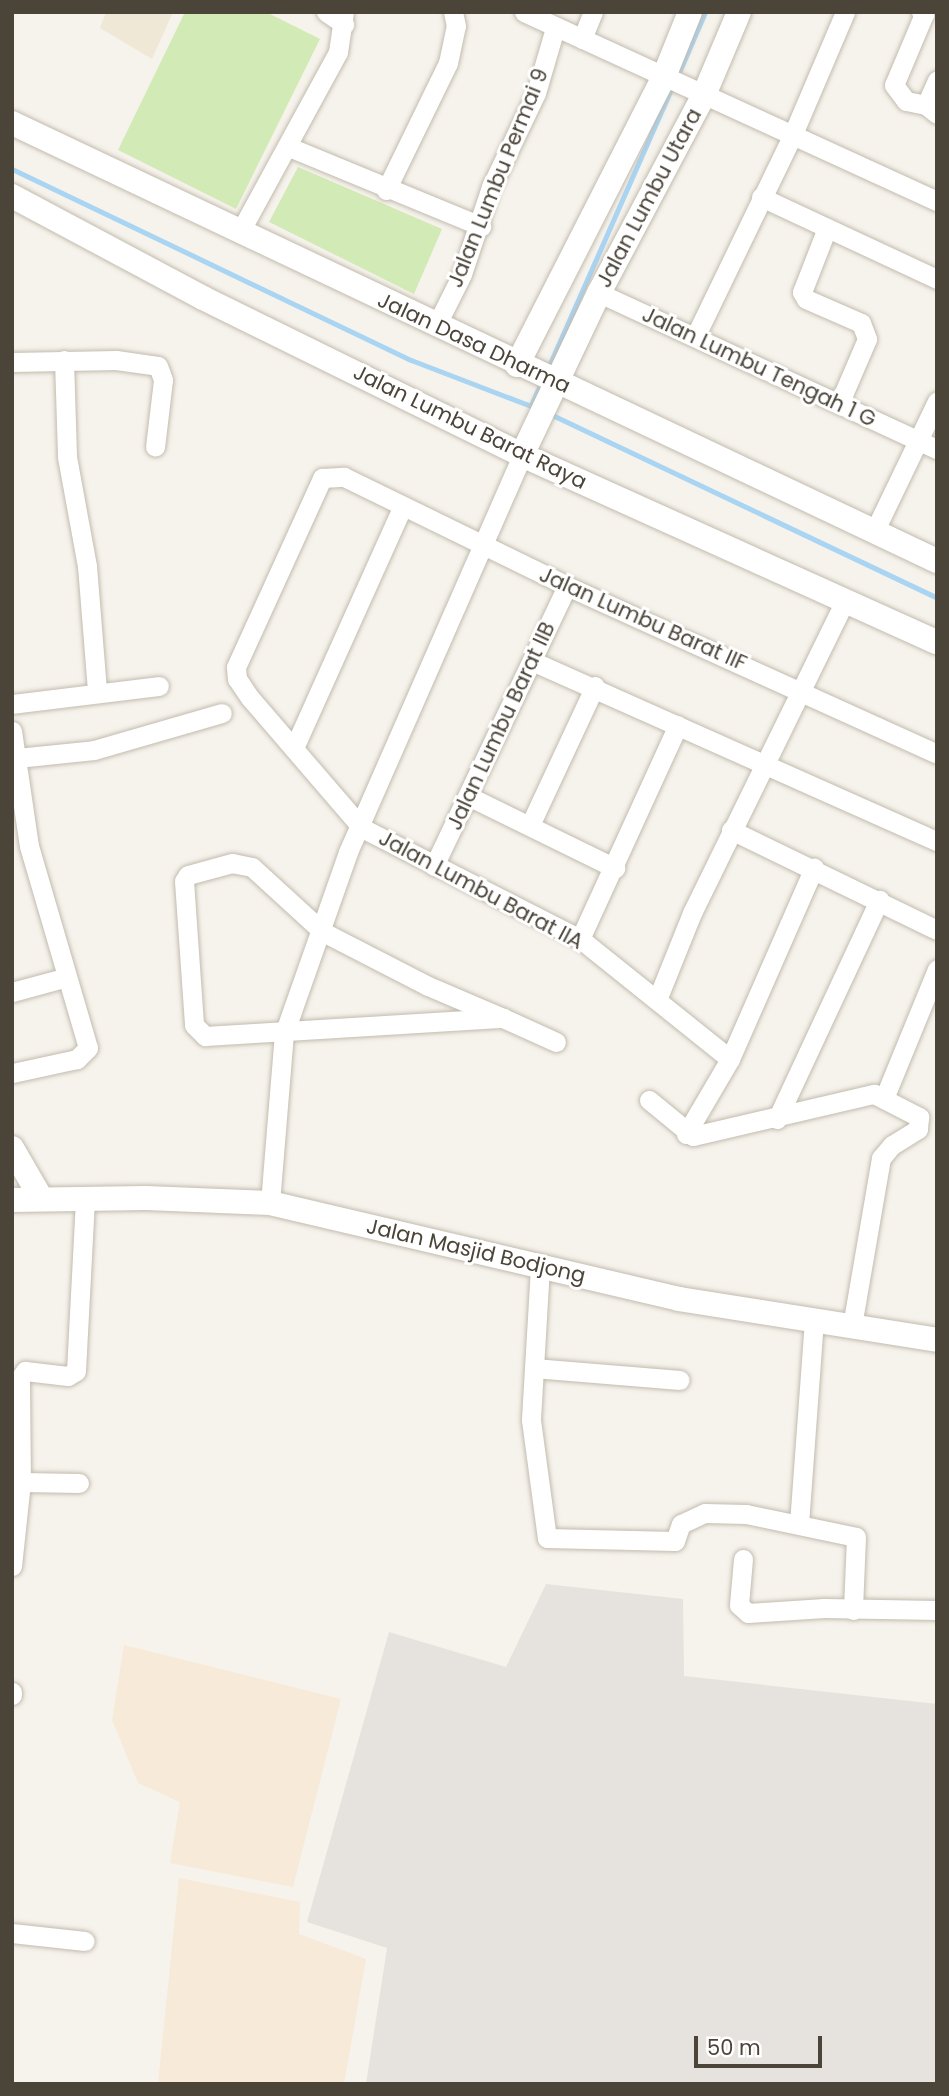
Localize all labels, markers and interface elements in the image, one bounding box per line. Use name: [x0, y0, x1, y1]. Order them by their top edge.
street label: Jalan Lumbu Permai 9: [442, 65, 554, 291]
street label: Jalan Lumbu Utara: [591, 104, 707, 292]
street label: Jalan Dasa Dharma: [374, 287, 574, 399]
street label: Jalan Lumbu Tengah 1 G: [638, 302, 880, 432]
street label: Jalan Lumbu Barat Raya: [349, 359, 591, 495]
street label: Jalan Lumbu Barat IIF: [535, 562, 751, 676]
street label: Jalan Lumbu Barat IIB: [442, 618, 560, 834]
street label: Jalan Lumbu Barat IIA: [374, 825, 588, 955]
street label: Jalan Masjid Bodjong: [364, 1214, 588, 1288]
scale bar: [697, 2022, 825, 2066]
text: 50 m: [707, 2033, 761, 2062]

